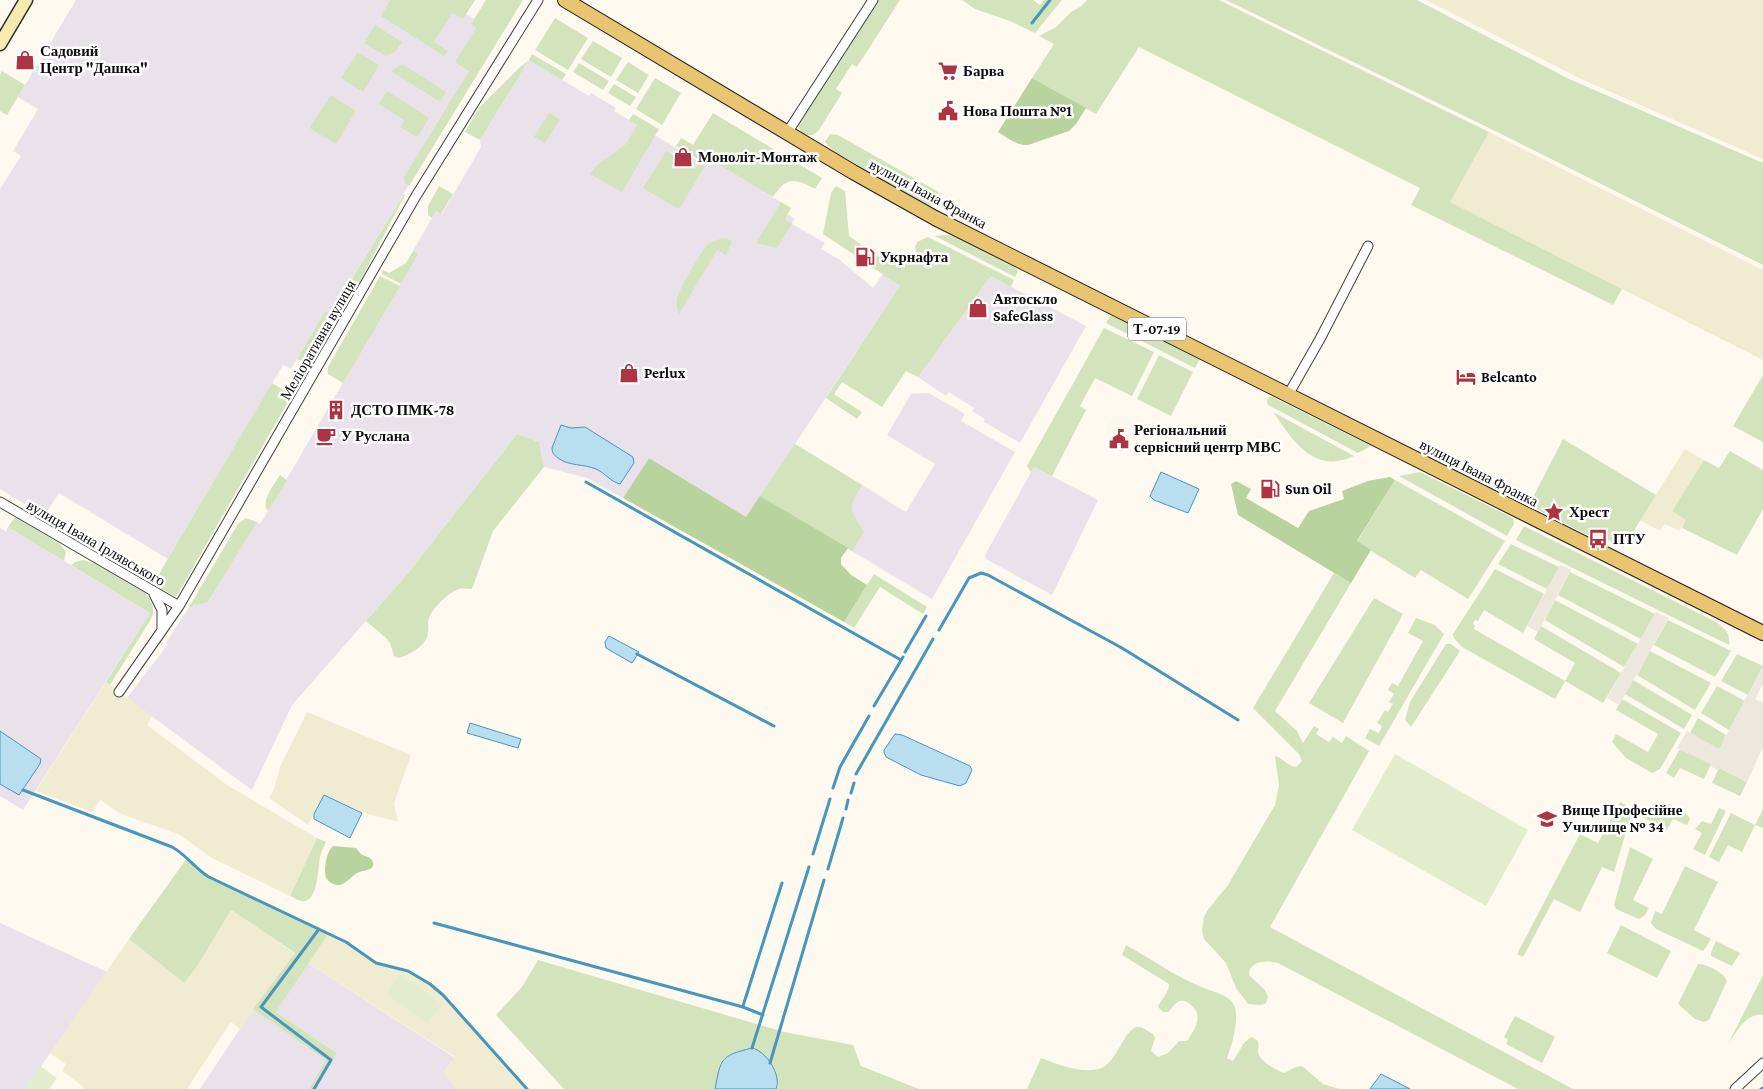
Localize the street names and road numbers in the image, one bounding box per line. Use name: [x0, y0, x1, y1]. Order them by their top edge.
street label: вулиця Івана Франка: [867, 156, 990, 232]
street label: Меліоративна вулиця: [277, 277, 359, 403]
road number: Т-07-19: [1128, 318, 1186, 340]
street label: вулиця Івана Франка: [1417, 436, 1541, 510]
street label: вулиця Івана Ірлявського: [24, 497, 168, 589]

